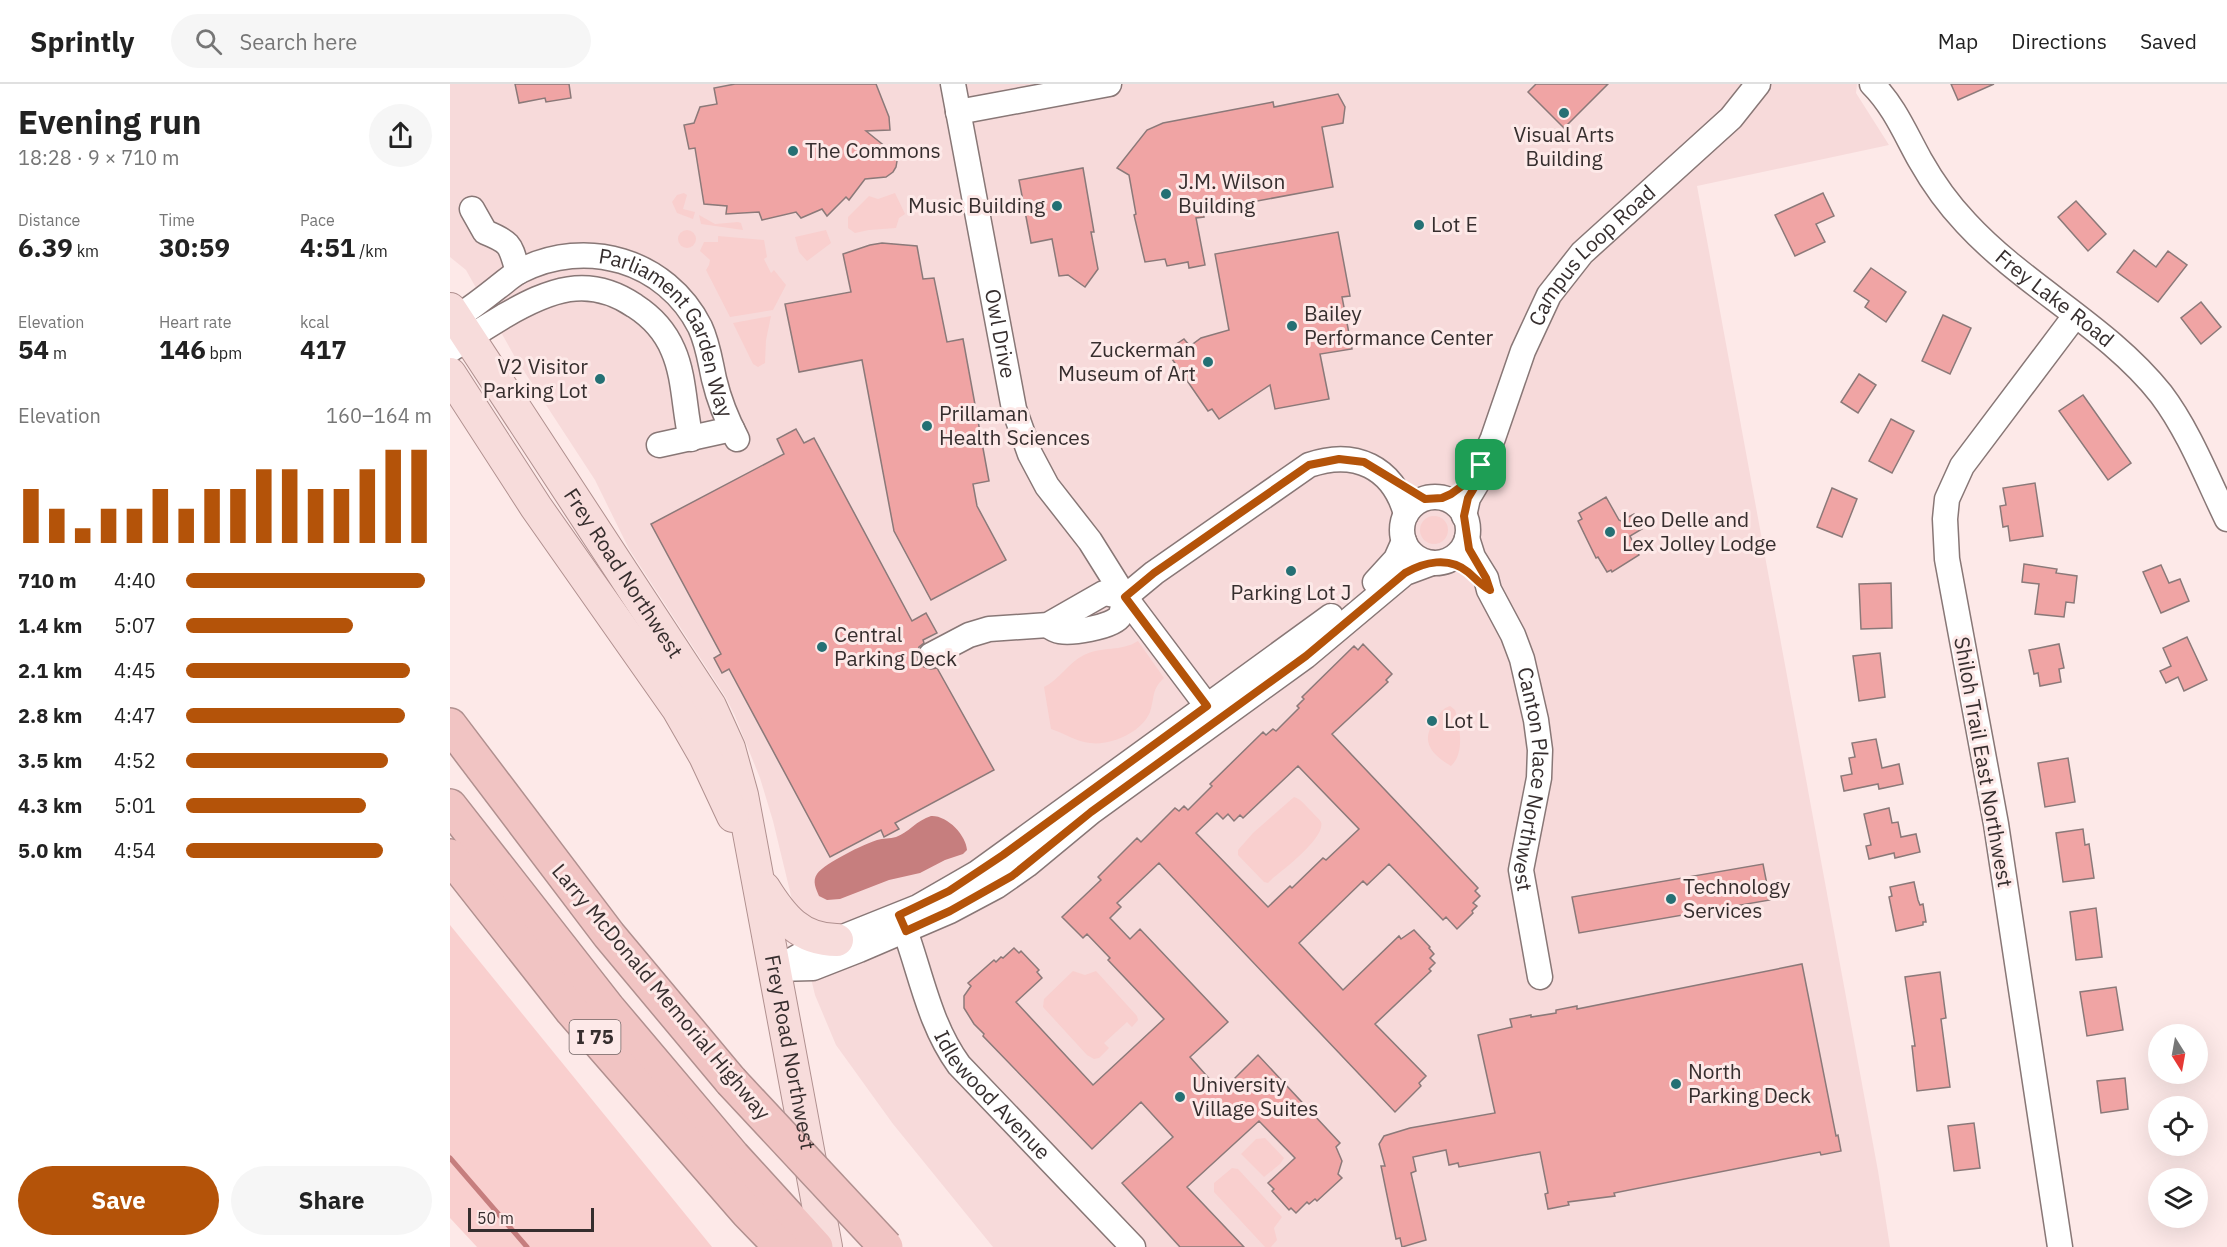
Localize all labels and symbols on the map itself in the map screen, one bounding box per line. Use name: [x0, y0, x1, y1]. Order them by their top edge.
marker: Visual Arts Building: [1557, 106, 1571, 120]
place label: Visual Arts Building: [1514, 120, 1614, 172]
place label: The Commons: [805, 136, 941, 164]
marker: The Commons: [786, 144, 800, 158]
place label: J.M. Wilson Building: [1178, 167, 1285, 219]
street label: Campus Loop Road: [1522, 178, 1661, 330]
marker: J.M. Wilson Building: [1159, 187, 1173, 201]
place label: Music Building: [908, 191, 1045, 219]
marker: Music Building: [1050, 199, 1064, 213]
place label: Lot E: [1431, 210, 1478, 238]
marker: Lot E: [1412, 218, 1426, 232]
street label: Parliament Garden Way: [597, 241, 740, 422]
street label: Frey Lake Road: [1990, 243, 2120, 353]
street label: Owl Drive: [979, 286, 1023, 380]
place label: Bailey Performance Center: [1304, 299, 1494, 351]
marker: Bailey Performance Center: [1285, 319, 1299, 333]
place label: Zuckerman Museum of Art: [1058, 335, 1196, 387]
place label: V2 Visitor Parking Lot: [483, 352, 588, 404]
marker: Zuckerman Museum of Art: [1201, 355, 1215, 369]
marker: V2 Visitor Parking Lot: [593, 372, 607, 386]
place label: Prillaman Health Sciences: [939, 399, 1090, 451]
marker: Prillaman Health Sciences: [920, 419, 934, 433]
pin: [1455, 439, 1506, 490]
street label: Frey Road Northwest: [558, 482, 690, 663]
place label: Leo Delle and Lex Jolley Lodge: [1622, 505, 1777, 557]
marker: Leo Delle and Lex Jolley Lodge: [1603, 525, 1617, 539]
marker: Parking Lot J: [1284, 564, 1298, 578]
place label: Parking Lot J: [1231, 578, 1351, 606]
place label: Central Parking Deck: [834, 620, 957, 672]
street label: Shiloh Trail East Northwest: [1948, 634, 2020, 889]
marker: Central Parking Deck: [815, 640, 829, 654]
street label: Canton Place Northwest: [1507, 664, 1555, 893]
place label: Lot L: [1444, 706, 1489, 734]
marker: Lot L: [1425, 714, 1439, 728]
street label: Larry McDonald Memorial Highway: [546, 857, 778, 1126]
place label: Technology Services: [1683, 872, 1791, 924]
marker: Technology Services: [1664, 892, 1678, 906]
street label: Frey Road Northwest: [759, 952, 823, 1152]
road number: I 75: [570, 1020, 620, 1054]
north arrow: [2148, 1024, 2208, 1084]
street label: Idlewood Avenue: [928, 1025, 1057, 1165]
place label: North Parking Deck: [1688, 1057, 1811, 1109]
place label: University Village Suites: [1192, 1070, 1318, 1122]
marker: North Parking Deck: [1669, 1077, 1683, 1091]
marker: University Village Suites: [1173, 1090, 1187, 1104]
scale bar: [468, 1205, 594, 1232]

